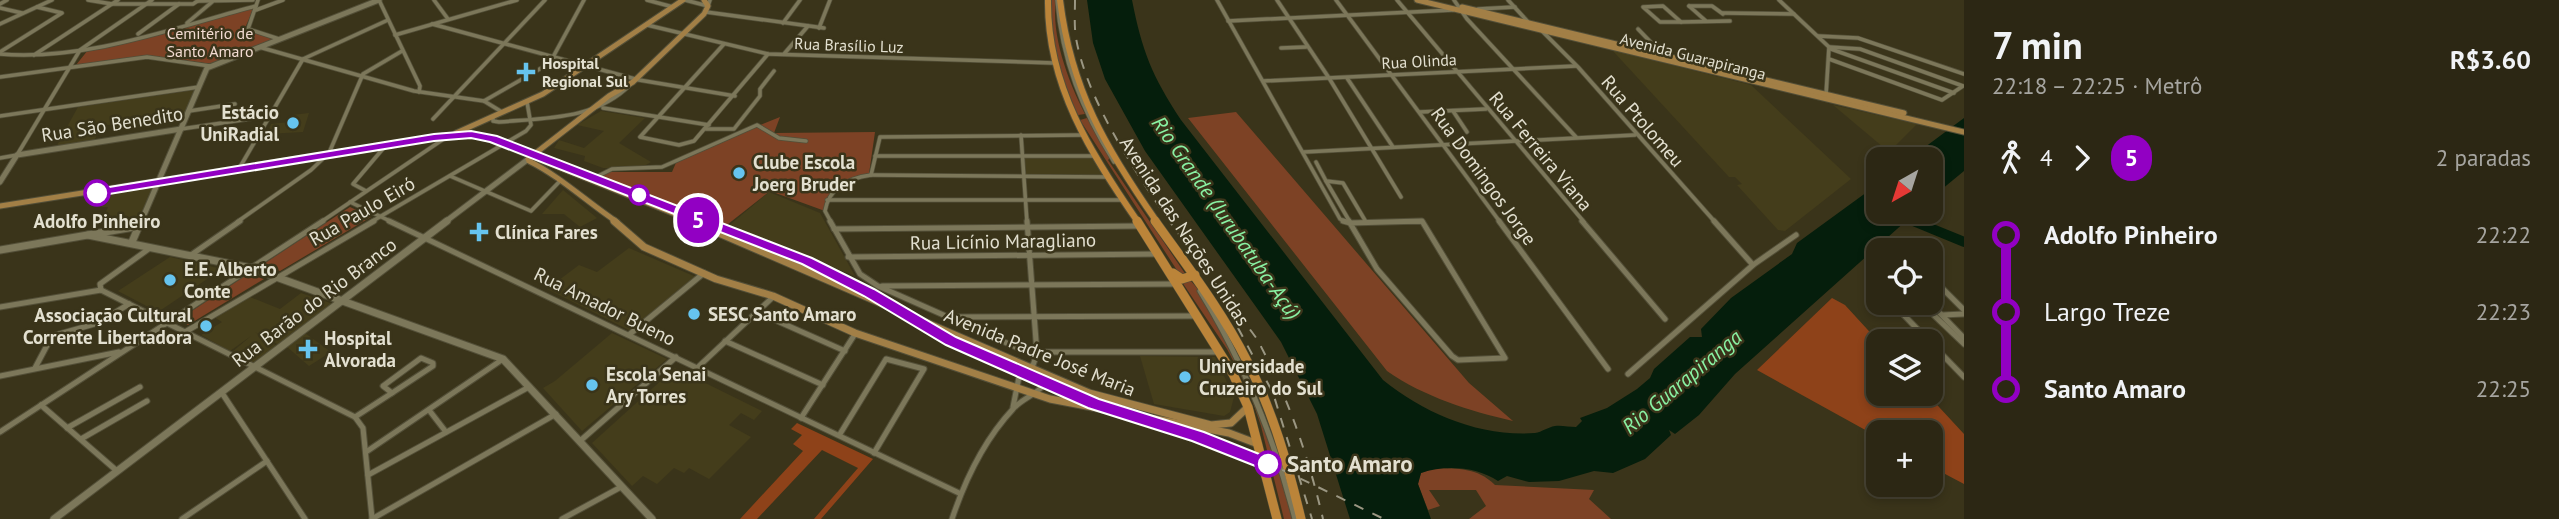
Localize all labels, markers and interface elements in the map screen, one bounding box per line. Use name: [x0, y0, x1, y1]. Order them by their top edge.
text: 7 min: [1992, 20, 2083, 69]
park label: Cemitério de Santo Amaro: [166, 23, 254, 61]
street label: Avenida Guarapiranga: [1618, 28, 1768, 84]
street label: Rua Brasílio Luz: [794, 33, 904, 57]
text: R$3.60: [2450, 43, 2531, 76]
street label: Rua Olinda: [1381, 49, 1457, 73]
place label: Hospital Regional Sul: [542, 53, 628, 91]
marker: Hospital Regional Sul: [516, 62, 536, 82]
street label: Rua Ptolomeu: [1597, 70, 1689, 172]
text: 22:18 – 22:25 · Metrô: [1992, 71, 2202, 100]
street label: Rua Ferreira Viana: [1484, 86, 1598, 216]
place label: Estácio UniRadial: [200, 100, 279, 146]
street label: Rua São Benedito: [39, 101, 185, 147]
street label: Rua Domingos Jorge: [1426, 102, 1542, 250]
water label: Rio Grande (Jurubatuba-Açú): [1146, 111, 1307, 325]
marker: Estácio UniRadial: [285, 115, 301, 131]
street label: Avenida das Nações Unidas: [1115, 132, 1255, 330]
icon: walk: [1992, 139, 2030, 177]
icon: forward: [2063, 139, 2101, 177]
text: 5: [2125, 142, 2138, 173]
text: 4: [2040, 143, 2053, 172]
text: 2 paradas: [2436, 143, 2531, 172]
north arrow: [1866, 147, 1942, 224]
map controls: [1866, 147, 1943, 497]
place label: Clube Escola Joerg Bruder: [752, 150, 856, 196]
marker: Clube Escola Joerg Bruder: [731, 165, 747, 181]
street label: Rua Paulo Eiró: [305, 171, 419, 251]
marker: Adolfo Pinheiro: [84, 180, 110, 206]
unlabelled marker: [629, 185, 649, 205]
line badge: 5: [675, 197, 721, 243]
text: 5: [691, 204, 705, 235]
place label: Adolfo Pinheiro: [34, 209, 160, 233]
text: Adolfo Pinheiro: [2044, 218, 2218, 251]
place label: Clínica Fares: [495, 220, 598, 244]
text: 22:22: [2476, 220, 2531, 249]
marker: Clínica Fares: [469, 222, 489, 242]
street label: Rua Licínio Maragliano: [910, 227, 1096, 255]
street label: Rua Barão do Rio Branco: [227, 232, 401, 372]
button: locate: [1866, 238, 1943, 315]
place label: E.E. Alberto Conte: [184, 257, 277, 303]
street label: Rua Amador Bueno: [530, 261, 680, 351]
marker: E.E. Alberto Conte: [162, 272, 178, 288]
text: Largo Treze: [2044, 295, 2171, 328]
text: 22:23: [2476, 297, 2531, 326]
place label: SESC Santo Amaro: [708, 302, 856, 326]
place label: Associação Cultural Corrente Libertadora: [23, 303, 192, 349]
street label: Avenida Padre José Maria: [941, 303, 1139, 401]
marker: SESC Santo Amaro: [686, 306, 702, 322]
marker: Associação Cultural Corrente Libertadora: [198, 318, 214, 334]
water label: Rio Guarapiranga: [1616, 323, 1748, 440]
place label: Hospital Alvorada: [324, 326, 396, 372]
button: layers: [1866, 329, 1943, 406]
marker: Hospital Alvorada: [298, 339, 318, 359]
place label: Universidade Cruzeiro do Sul: [1199, 354, 1323, 400]
place label: Escola Senai Ary Torres: [606, 362, 706, 408]
marker: Universidade Cruzeiro do Sul: [1177, 369, 1193, 385]
text: Santo Amaro: [2044, 372, 2186, 405]
text: 22:25: [2476, 374, 2531, 403]
marker: Escola Senai Ary Torres: [584, 377, 600, 393]
button: +: [1866, 420, 1943, 497]
place label: Santo Amaro: [1287, 449, 1413, 478]
marker: Santo Amaro: [1255, 451, 1281, 477]

